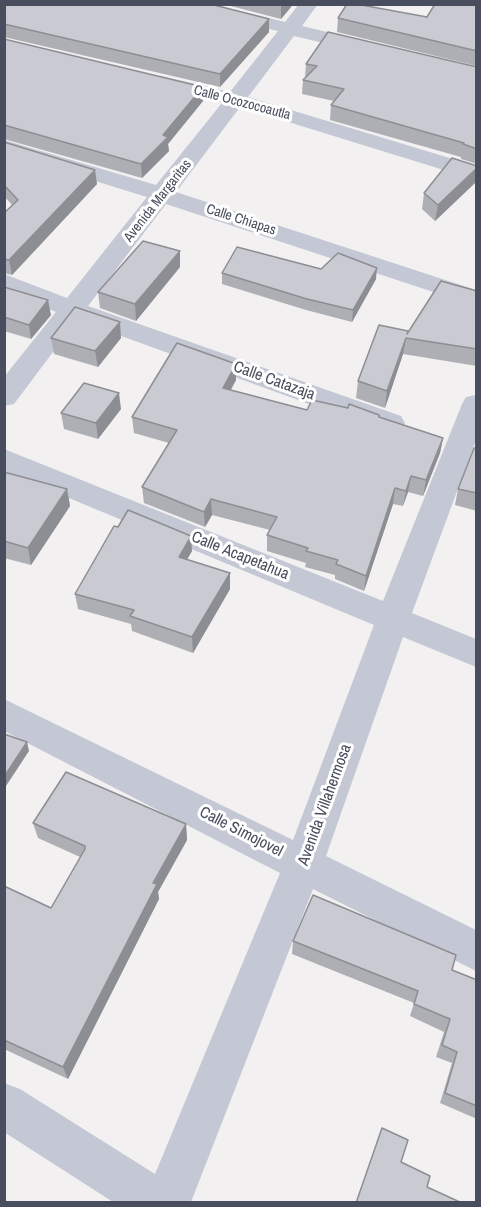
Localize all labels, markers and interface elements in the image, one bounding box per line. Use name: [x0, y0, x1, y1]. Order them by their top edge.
street label: Calle Ocozocoautla: [192, 82, 292, 124]
street label: Avenida Margaritas: [121, 156, 195, 246]
street label: Calle Chiapas: [204, 201, 278, 239]
street label: Calle Catazaja: [231, 357, 317, 405]
street label: Calle Acapetahua: [188, 528, 292, 584]
street label: Avenida Villahermosa: [294, 742, 356, 868]
street label: Calle Simojovel: [196, 803, 286, 861]

